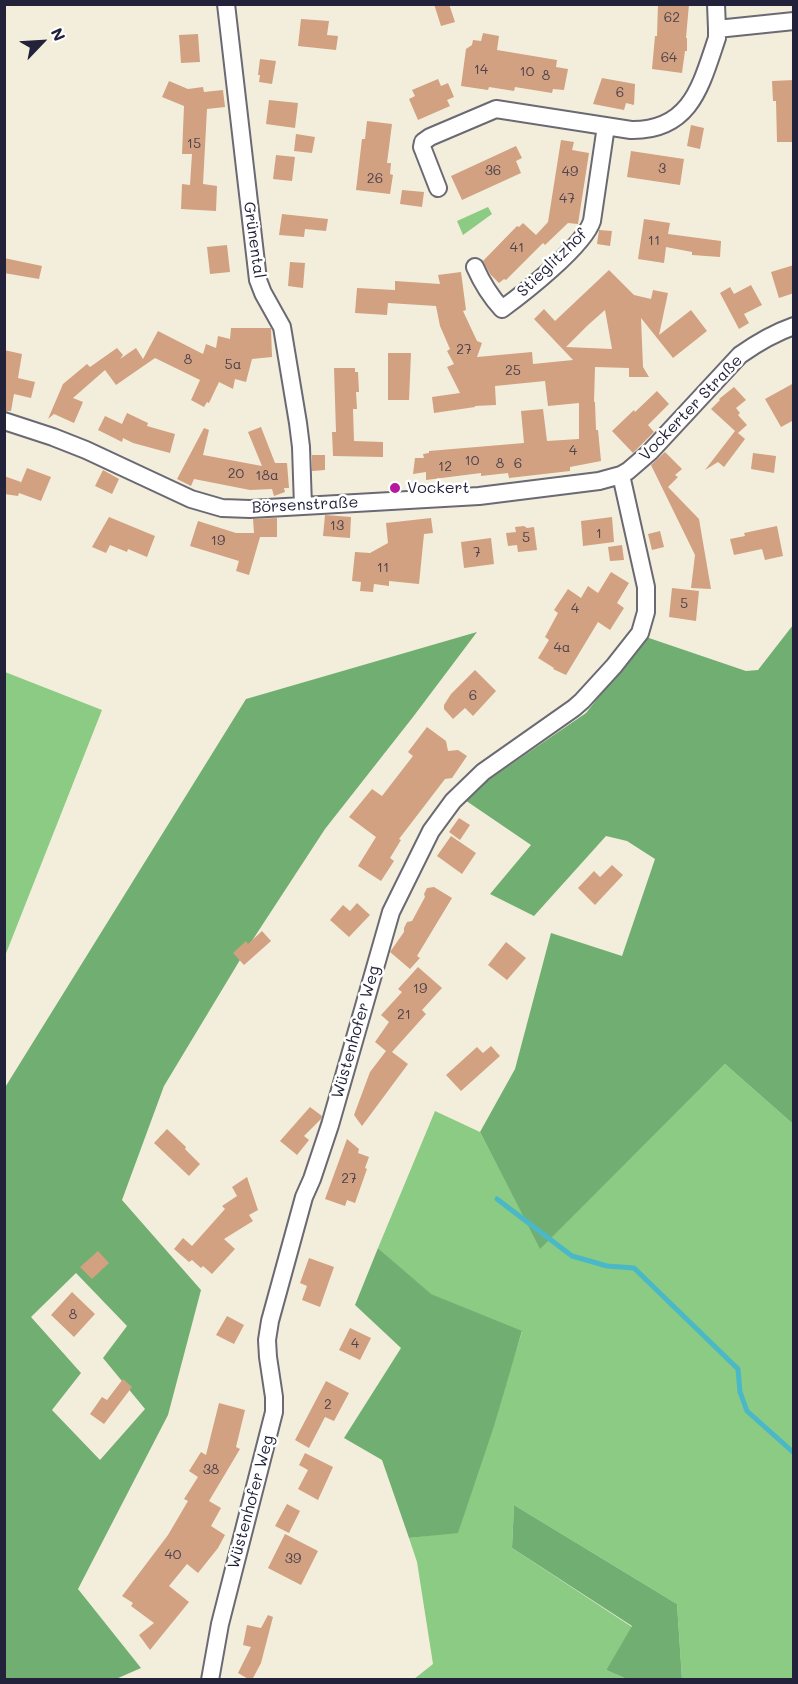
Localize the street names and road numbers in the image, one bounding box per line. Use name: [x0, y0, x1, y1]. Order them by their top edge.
street label: Grünental: [239, 200, 269, 280]
street label: Stieglitzhof: [513, 225, 591, 301]
street label: Vockerter Straße: [636, 351, 746, 465]
street label: Börsenstraße: [251, 493, 359, 517]
street label: Wüstenhofer Weg: [328, 963, 384, 1101]
street label: Wüstenhofer Weg: [224, 1433, 278, 1571]

